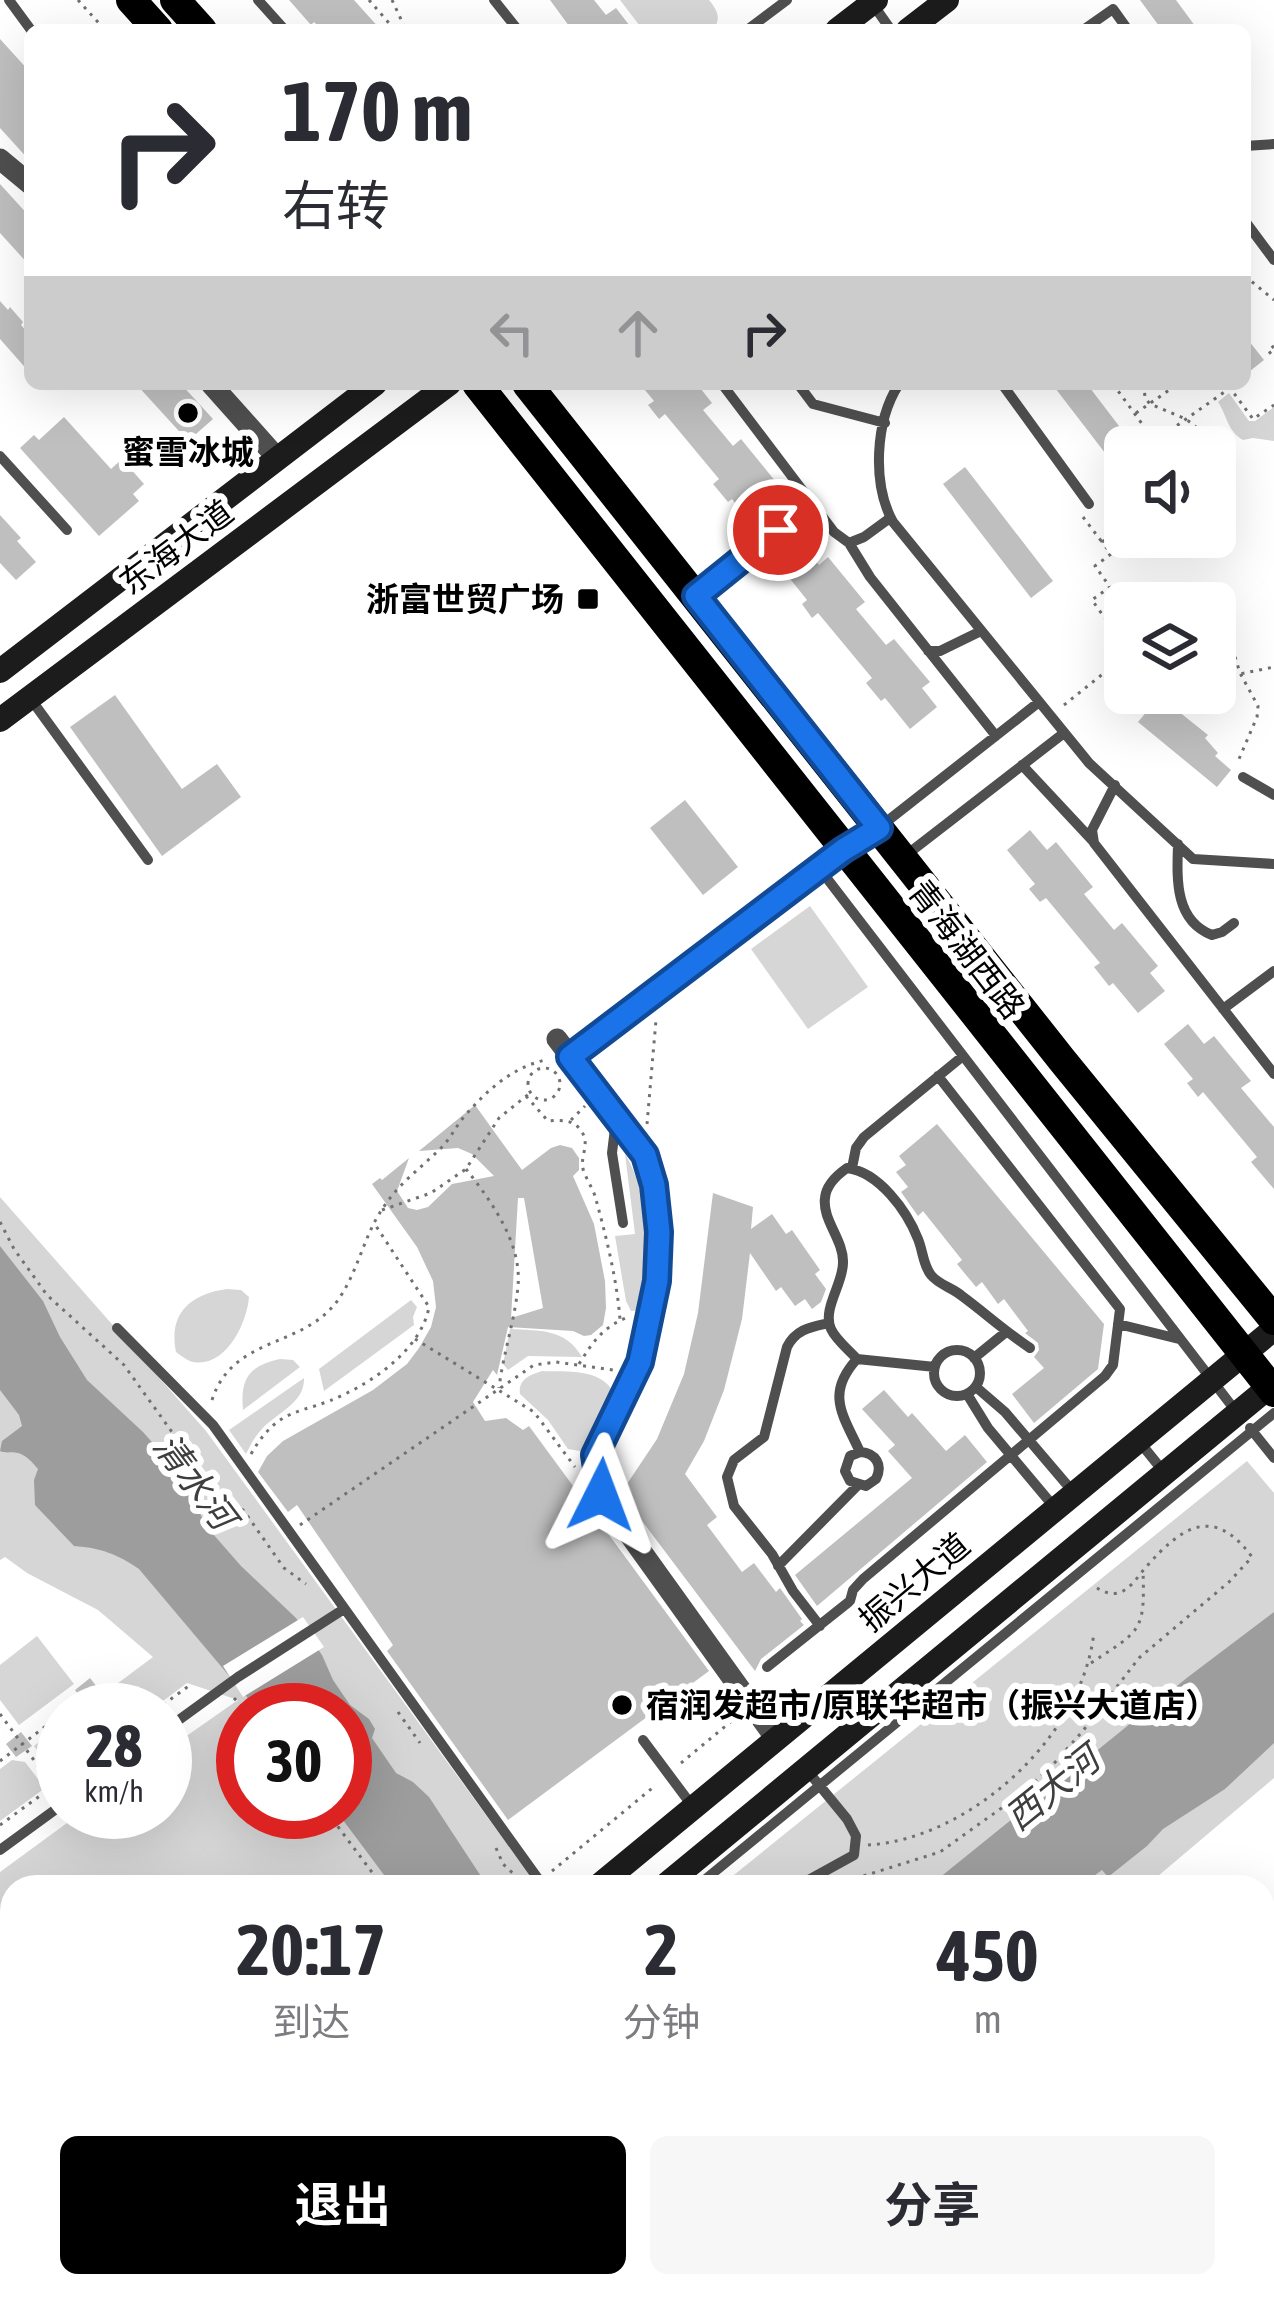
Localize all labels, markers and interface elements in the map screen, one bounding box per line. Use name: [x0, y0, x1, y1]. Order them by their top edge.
text: 170 m: [282, 63, 472, 159]
icon: right: [84, 72, 240, 228]
text: 右转: [282, 175, 390, 236]
icon: left: [479, 300, 545, 366]
icon: ahead: [605, 300, 671, 366]
icon: right: [731, 300, 797, 366]
marker: 蜜雪冰城: [175, 400, 201, 426]
map controls: [1104, 426, 1236, 714]
button: sound: [1104, 426, 1236, 558]
place label: 蜜雪冰城: [122, 433, 254, 471]
pin: [727, 479, 829, 581]
street label: 东海大道: [112, 492, 240, 602]
icon: arrive: [745, 497, 811, 563]
place label: 浙富世贸广场: [366, 580, 564, 618]
button: layers: [1104, 582, 1236, 714]
marker: 浙富世贸广场: [575, 586, 601, 612]
street label: 青海湖西路: [901, 872, 1033, 1026]
water label: 清水河: [146, 1425, 248, 1542]
position arrow: [538, 1432, 664, 1558]
street label: 振兴大道: [851, 1525, 977, 1639]
speed limit sign: 30: [216, 1683, 372, 1839]
place label: 宿润发超市/原联华超市（振兴大道店）: [646, 1686, 1218, 1724]
marker: 宿润发超市/原联华超市（振兴大道店）: [609, 1692, 635, 1718]
text: 28: [86, 1711, 142, 1780]
water label: 西大河: [997, 1734, 1112, 1838]
text: km/h: [84, 1774, 144, 1808]
text: 20:17: [236, 1908, 386, 1990]
text: 2: [645, 1908, 678, 1990]
text: 450: [937, 1914, 1039, 1996]
text: m: [974, 1997, 1002, 2041]
text: 到达: [272, 2000, 350, 2044]
text: 分钟: [623, 2000, 701, 2044]
button: 退出: [60, 2136, 626, 2274]
button: 分享: [650, 2136, 1215, 2274]

